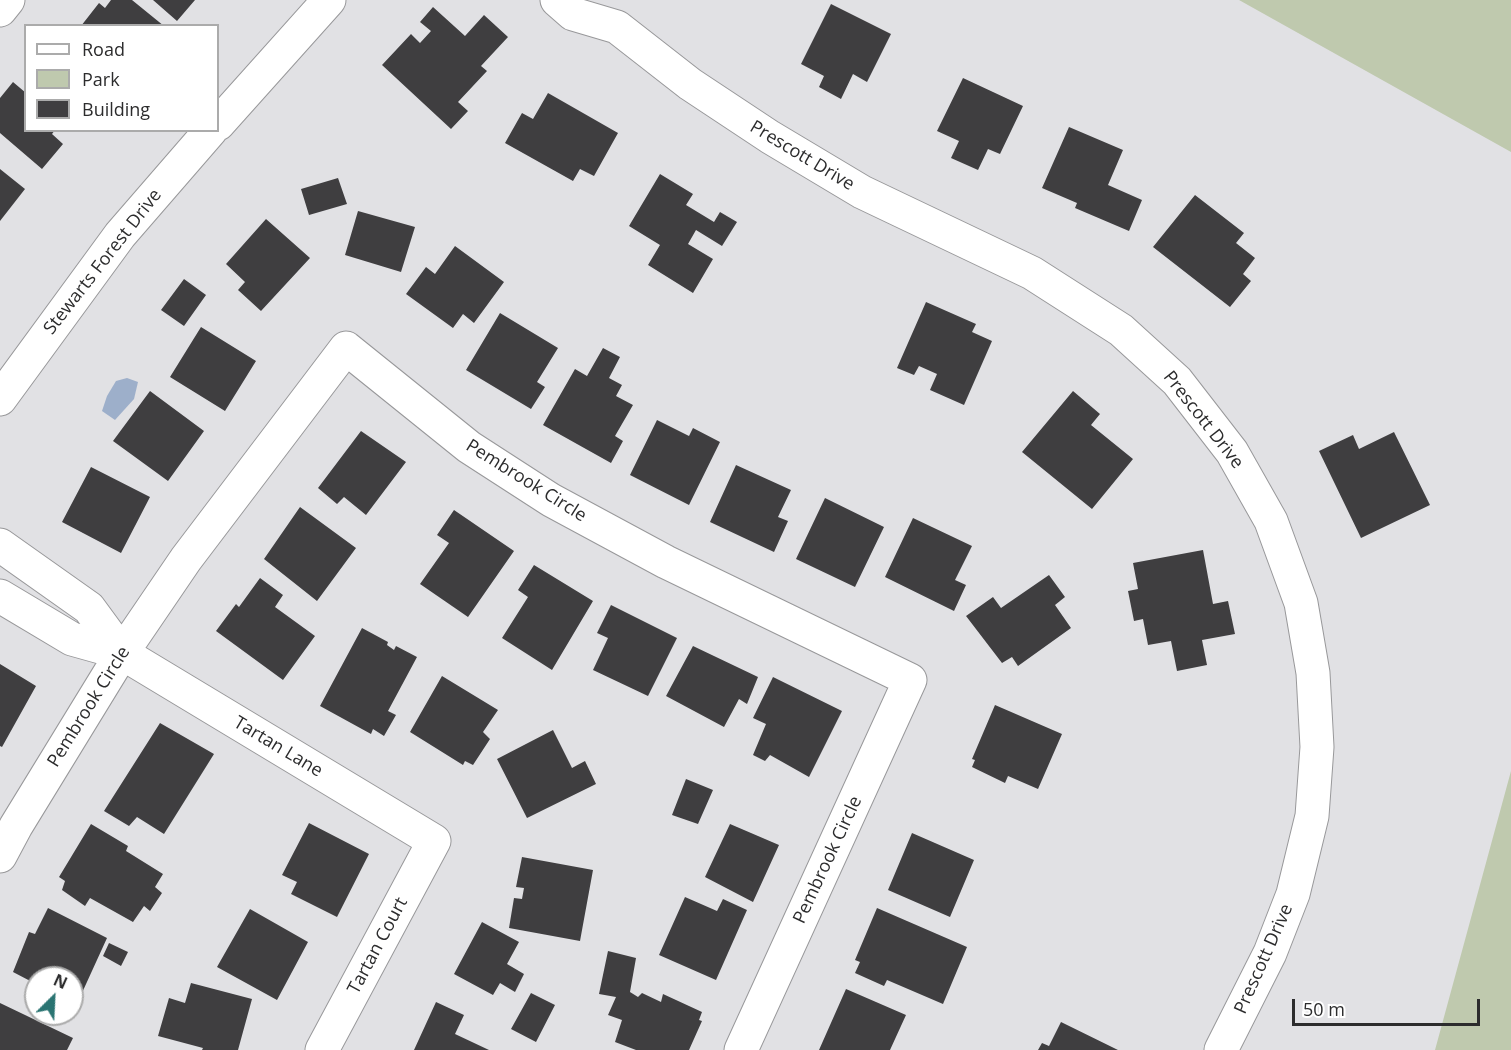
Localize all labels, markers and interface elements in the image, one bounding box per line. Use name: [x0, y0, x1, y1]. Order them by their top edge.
legend: [24, 24, 219, 132]
text: Road: [82, 37, 125, 61]
text: Park: [82, 67, 120, 91]
text: Building: [82, 97, 150, 121]
street label: Prescott Drive: [746, 116, 858, 196]
street label: Stewarts Forest Drive: [39, 185, 167, 339]
street label: Prescott Drive: [1158, 367, 1248, 473]
street label: Pembrook Circle: [462, 435, 590, 527]
street label: Pembrook Circle: [43, 643, 135, 771]
street label: Tartan Lane: [230, 712, 326, 782]
street label: Pembrook Circle: [789, 793, 867, 927]
street label: Tartan Court: [343, 894, 413, 998]
street label: Prescott Drive: [1230, 901, 1298, 1017]
north arrow: [24, 966, 84, 1026]
text: N: [50, 969, 71, 994]
scale bar: [1295, 987, 1482, 1025]
text: 50 m: [1303, 997, 1345, 1021]

